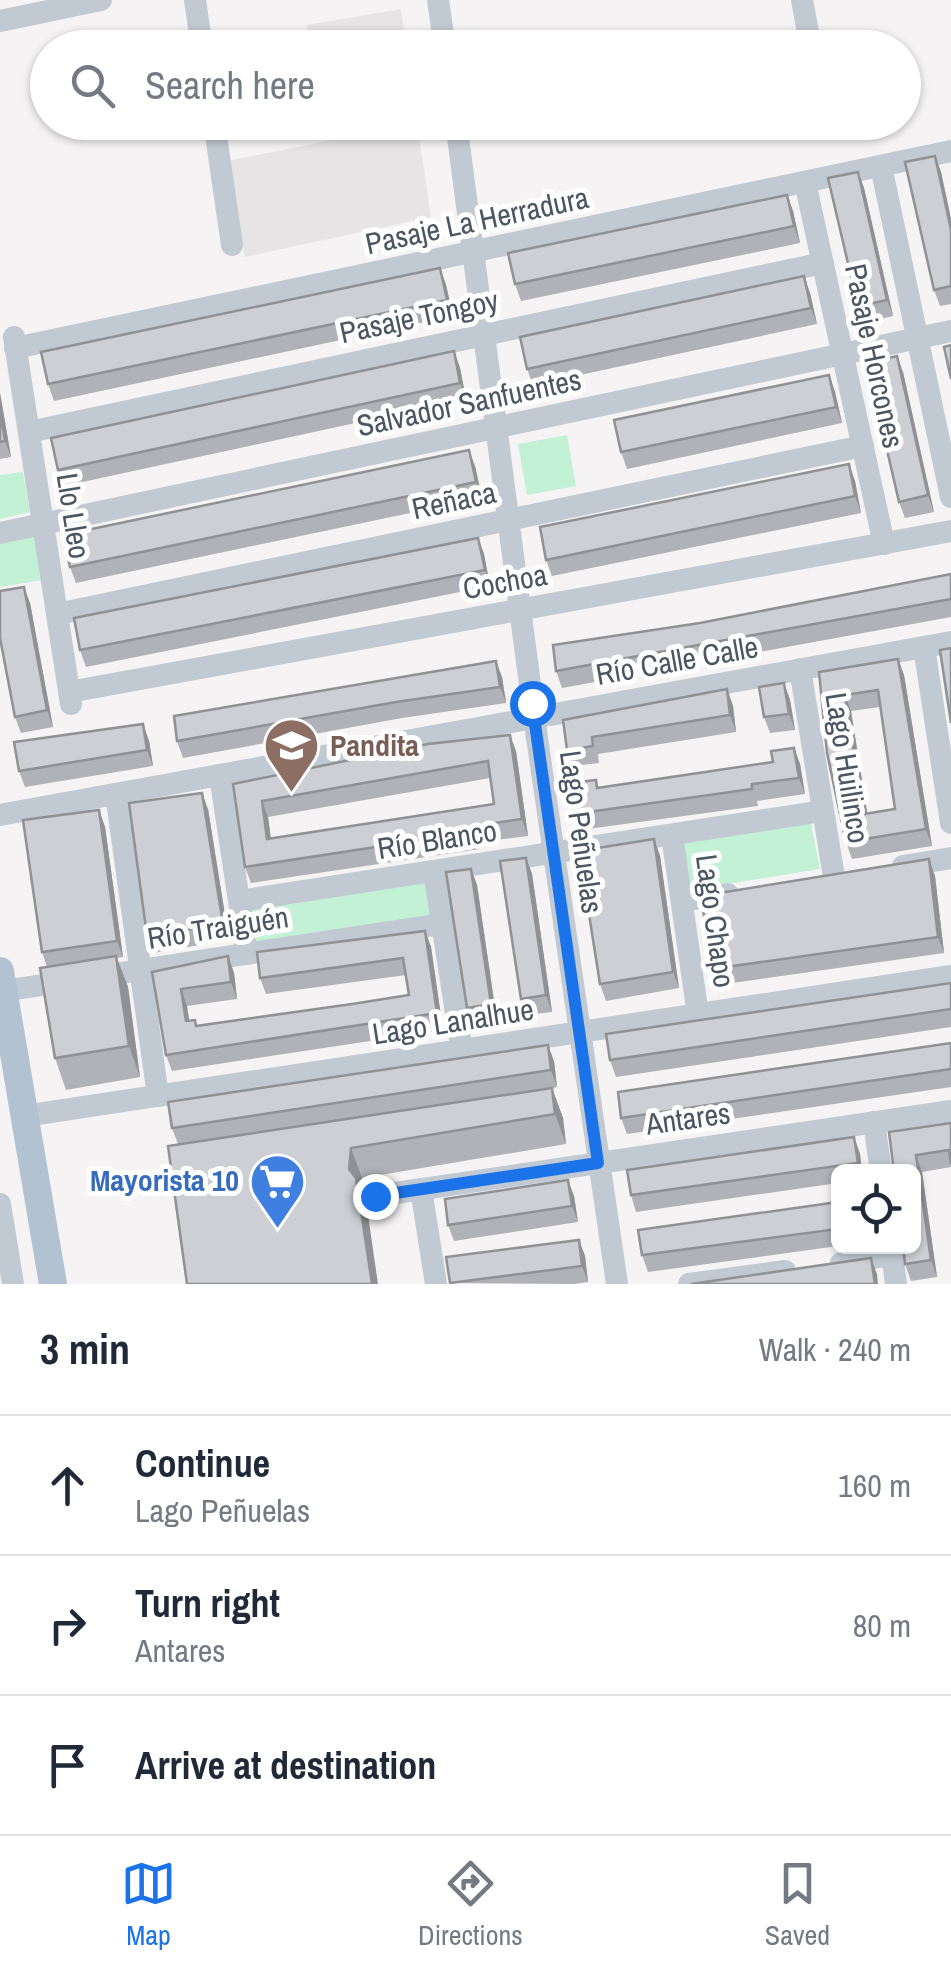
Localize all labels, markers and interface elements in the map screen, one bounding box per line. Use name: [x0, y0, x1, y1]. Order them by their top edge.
search box: [30, 30, 921, 140]
icon: search: [65, 58, 120, 113]
text: Search here: [145, 60, 315, 111]
street label: Pasaje La Herradura: [362, 177, 592, 263]
street label: Pasaje Horcones: [836, 260, 914, 452]
street label: Pasaje Tongoy: [336, 280, 502, 352]
street label: Salvador Sanfuentes: [353, 359, 585, 445]
street label: Llo Lleo: [47, 470, 100, 562]
street label: Reñaca: [408, 472, 500, 528]
street label: Cochoa: [460, 554, 550, 608]
street label: Río Calle Calle: [593, 626, 761, 694]
route start: [510, 681, 556, 727]
street label: Lago Huilinco: [816, 690, 880, 846]
school or university icon: Pandita: [261, 716, 321, 795]
place label: Pandita: [330, 725, 419, 765]
street label: Lago Peñuelas: [551, 748, 613, 916]
street label: Río Blanco: [374, 810, 499, 868]
street label: Lago Chapo: [687, 852, 745, 990]
street label: Río Traiguén: [144, 896, 291, 958]
street label: Lago Lanalhue: [369, 989, 536, 1053]
street label: Antares: [642, 1092, 733, 1144]
supermarket icon: Mayorista 10: [248, 1151, 308, 1230]
place label: Mayorista 10: [90, 1160, 239, 1200]
map controls: [831, 1164, 921, 1254]
button: locate: [831, 1164, 921, 1254]
route end: [353, 1174, 399, 1220]
text: 3 min: [40, 1321, 130, 1377]
text: Walk · 240 m: [759, 1328, 911, 1371]
text: Continue: [135, 1438, 270, 1489]
icon: ahead: [40, 1458, 95, 1513]
text: 160 m: [838, 1464, 911, 1507]
text: Lago Peñuelas: [135, 1489, 310, 1532]
text: Turn right: [135, 1578, 280, 1629]
icon: right: [40, 1598, 95, 1653]
text: 80 m: [853, 1604, 911, 1647]
text: Antares: [135, 1629, 225, 1672]
icon: arrive: [40, 1738, 95, 1793]
text: Arrive at destination: [135, 1740, 436, 1791]
tab: Map: [121, 1856, 176, 1954]
tab: Directions: [418, 1856, 523, 1954]
tab: Saved: [765, 1856, 830, 1954]

